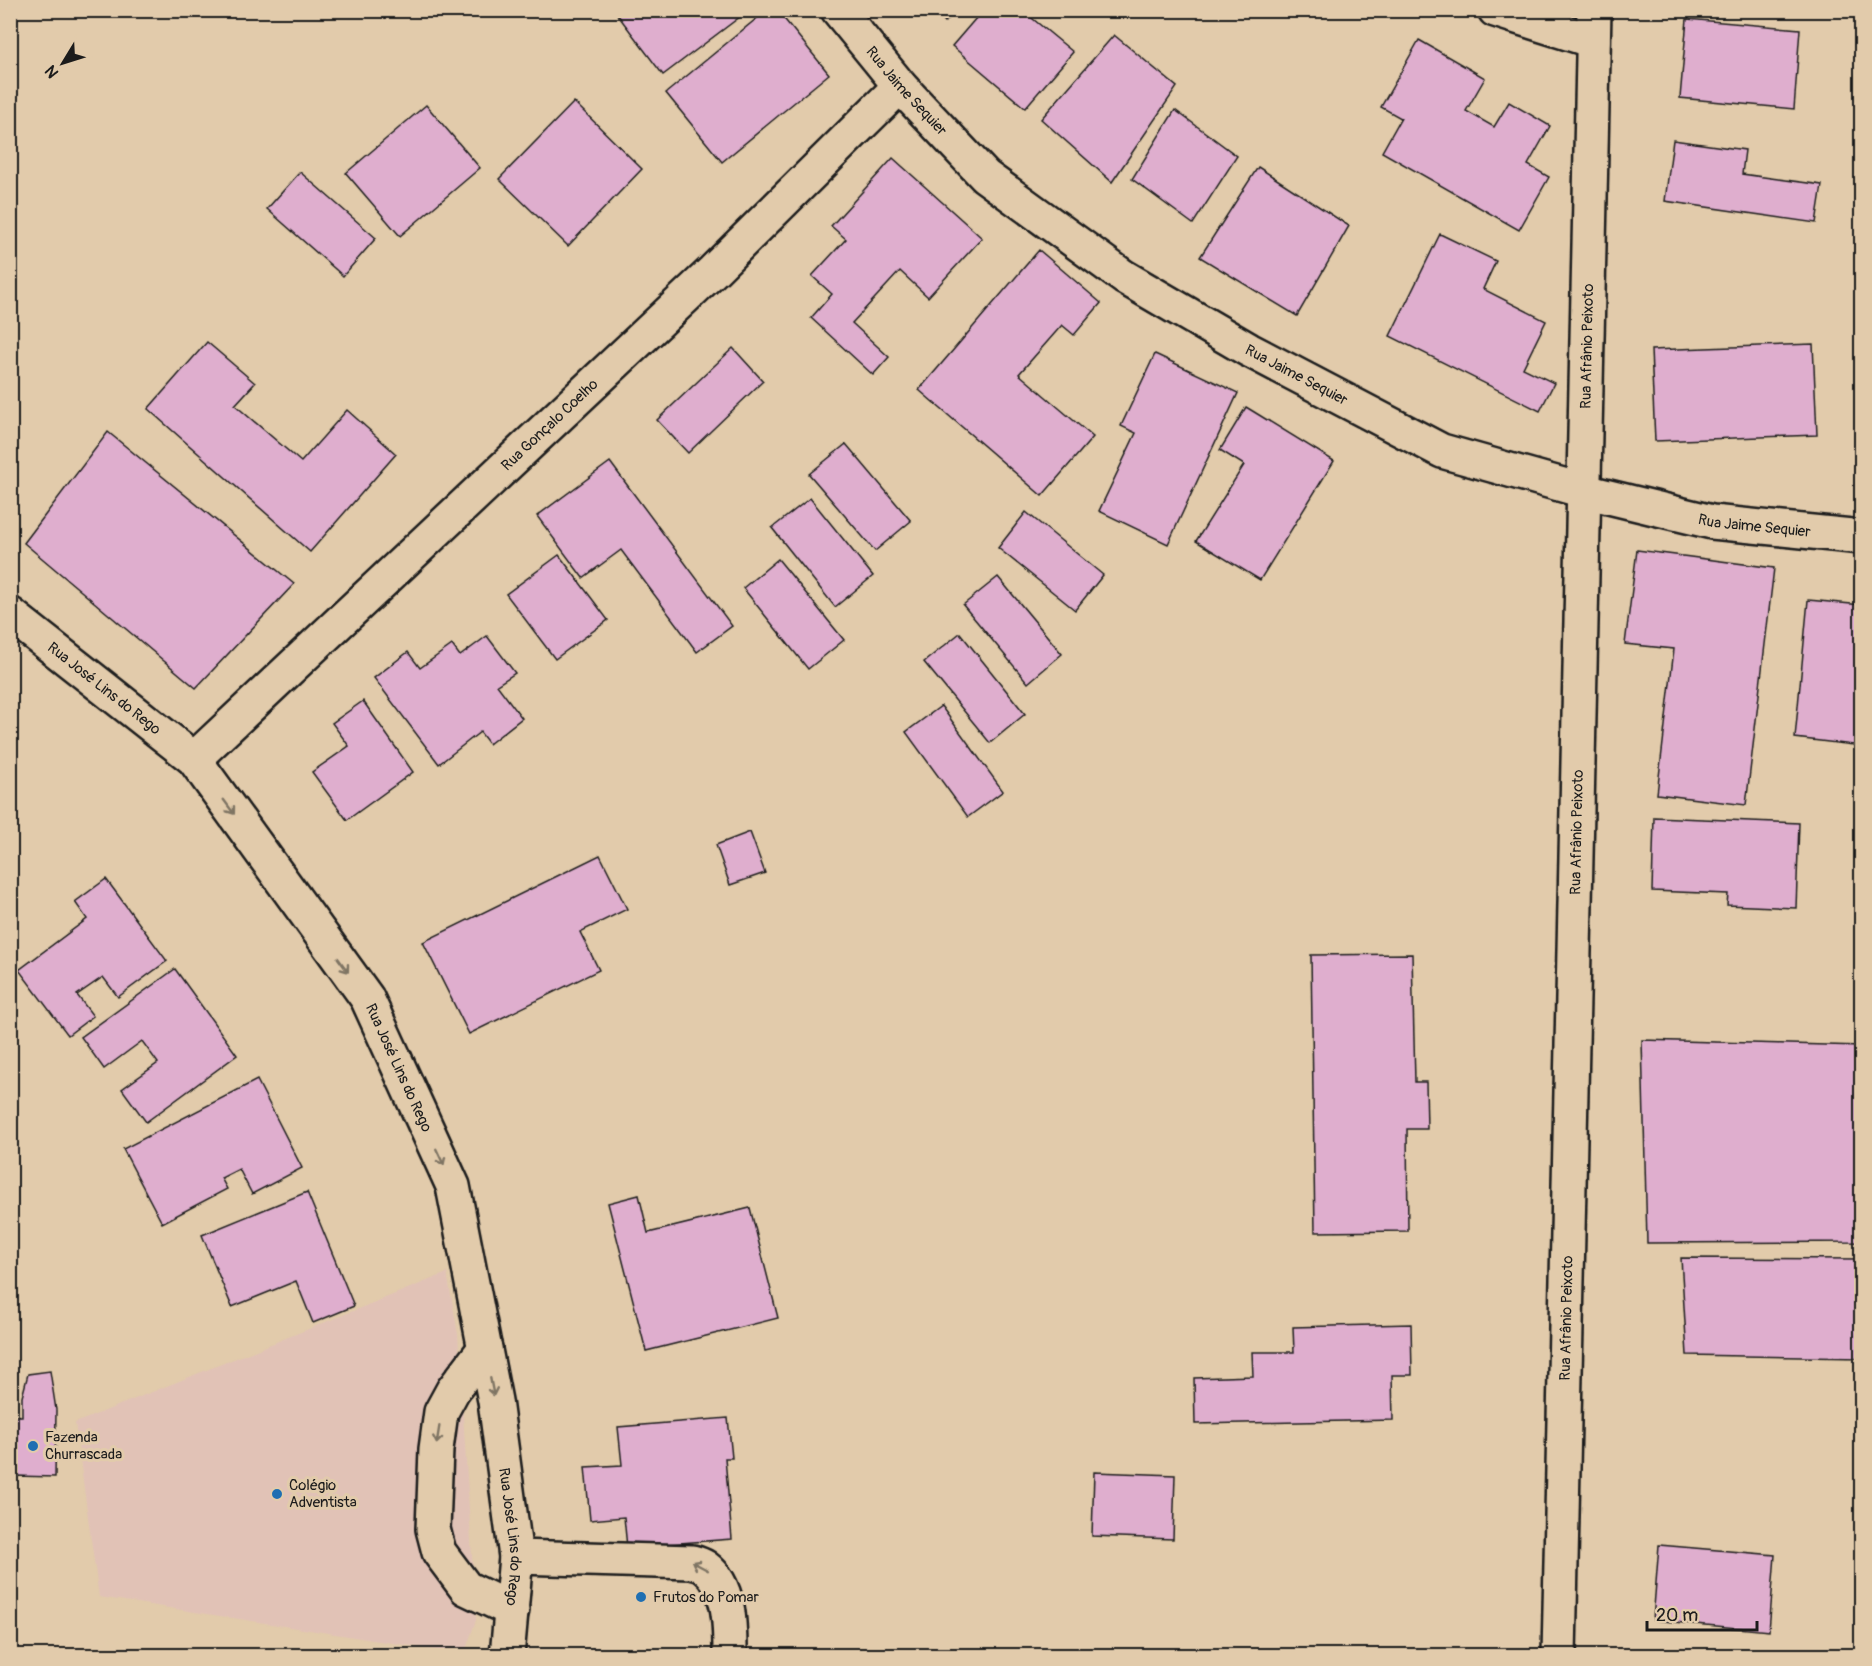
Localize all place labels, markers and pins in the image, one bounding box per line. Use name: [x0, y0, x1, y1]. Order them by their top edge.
place label: Fazenda Churrascada: [45, 1428, 122, 1464]
marker: Fazenda Churrascada: [26, 1439, 40, 1453]
place label: Colégio Adventista: [289, 1476, 357, 1512]
marker: Colégio Adventista: [270, 1487, 284, 1501]
place label: Frutos do Pomar: [653, 1588, 760, 1607]
marker: Frutos do Pomar: [634, 1590, 648, 1604]

